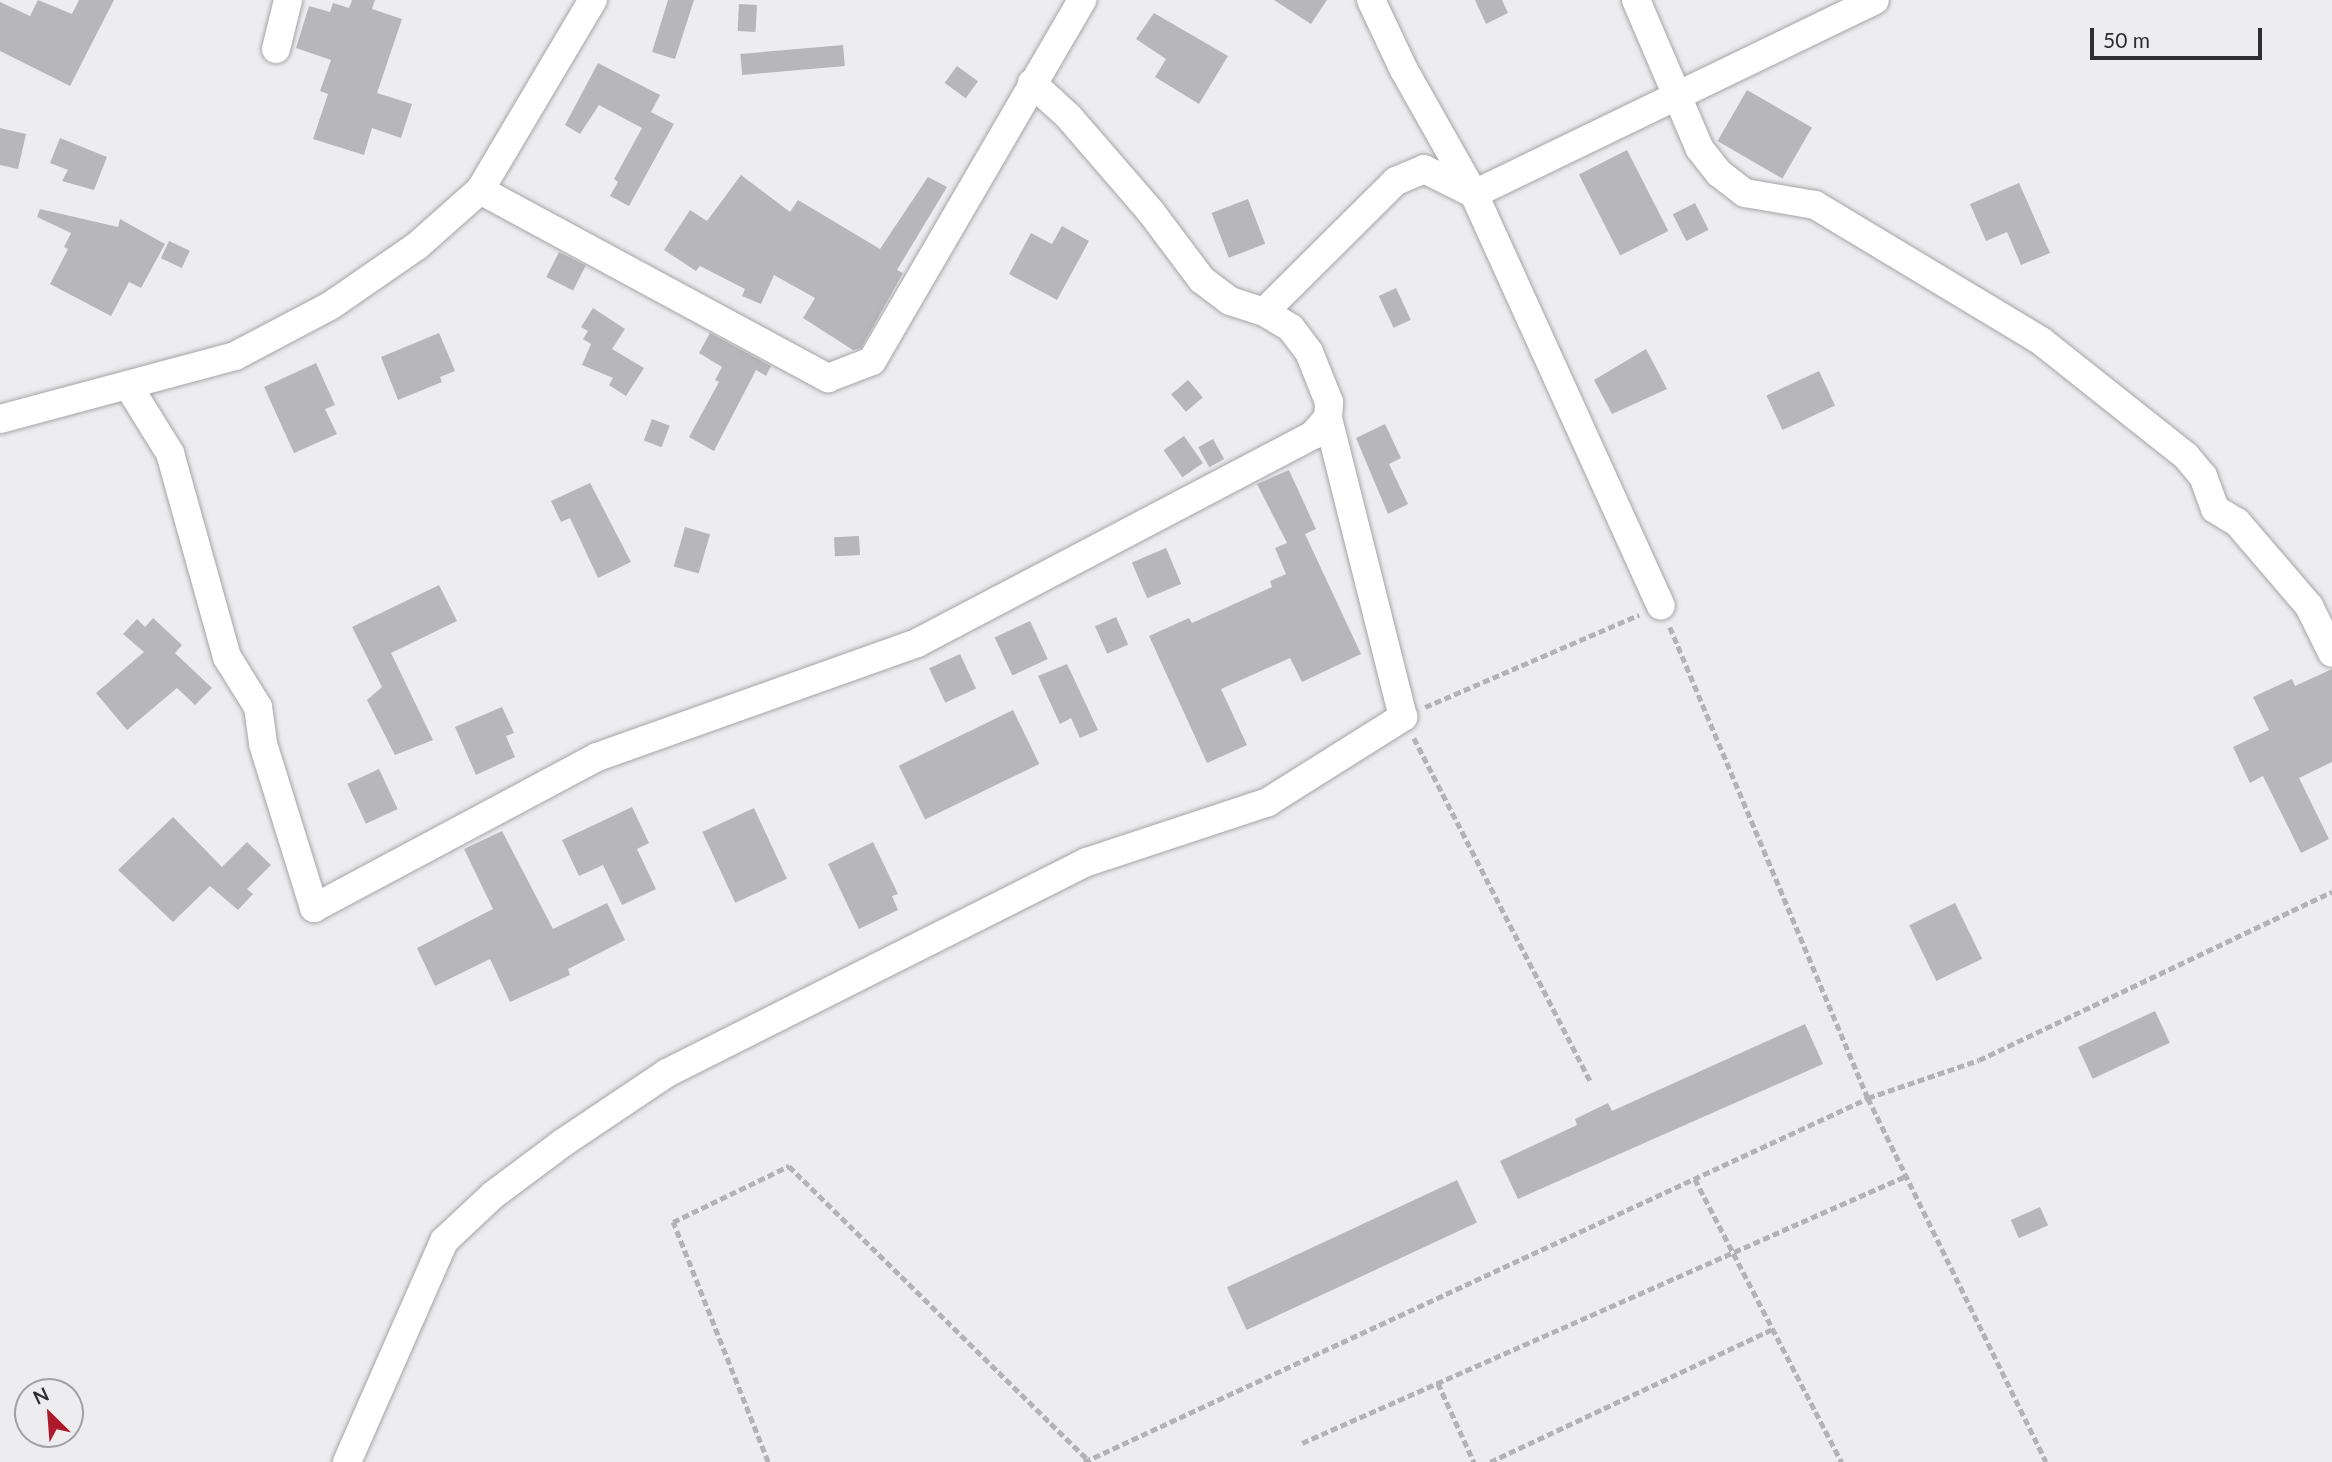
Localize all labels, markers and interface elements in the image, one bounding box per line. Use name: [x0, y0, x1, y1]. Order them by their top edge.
scale bar: [2094, 14, 2266, 58]
text: 50 m: [2103, 27, 2150, 52]
north arrow: [14, 1378, 84, 1448]
text: N: [29, 1382, 52, 1409]

